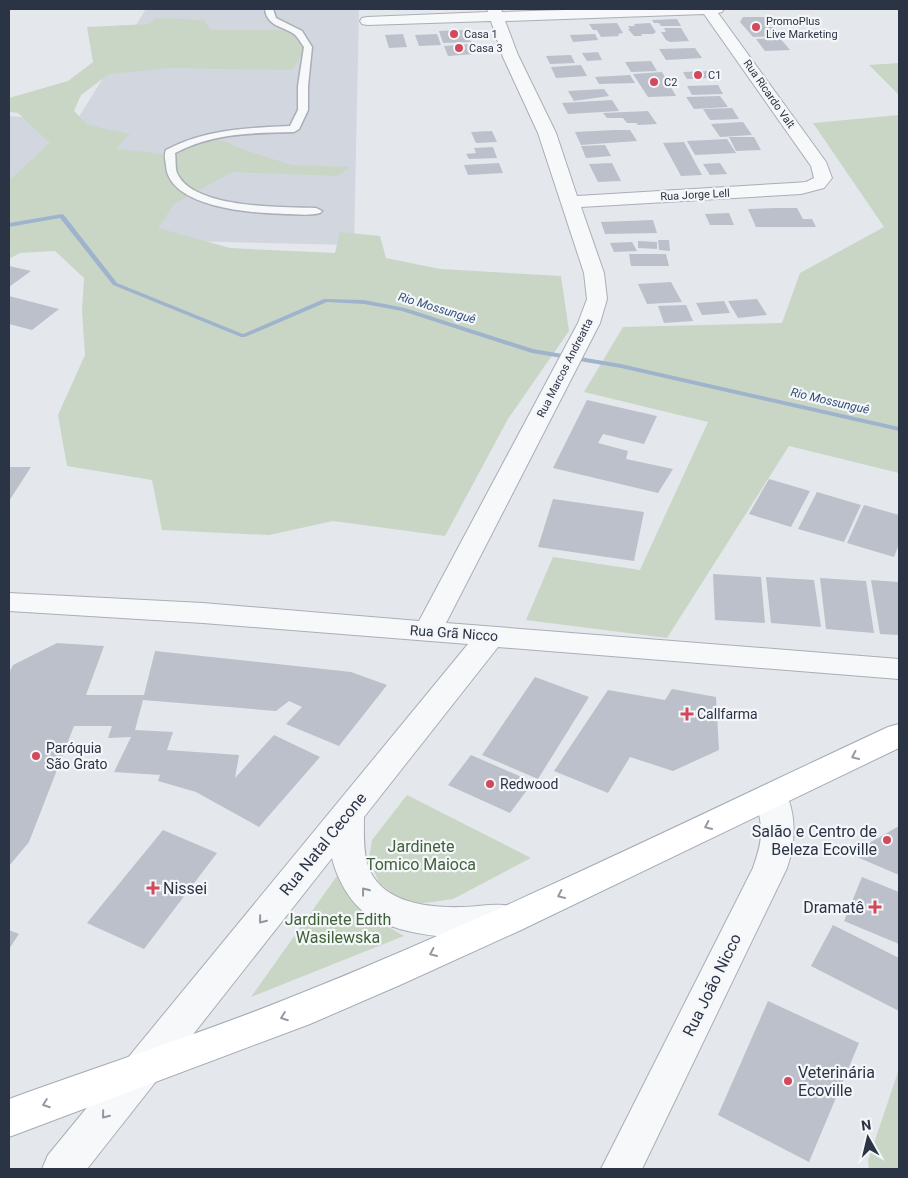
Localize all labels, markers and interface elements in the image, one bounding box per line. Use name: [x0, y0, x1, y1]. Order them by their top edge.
place label: PromoPlus Live Marketing: [766, 15, 838, 41]
marker: PromoPlus Live Marketing: [750, 21, 762, 33]
marker: Casa 1: [448, 28, 460, 40]
place label: Casa 1: [464, 28, 498, 41]
marker: Casa 3: [453, 42, 465, 54]
place label: Casa 3: [469, 42, 503, 55]
street label: Rua Ricardo Valt: [741, 57, 798, 131]
marker: C1: [692, 69, 704, 81]
place label: C1: [708, 69, 721, 82]
marker: C2: [648, 76, 660, 88]
place label: C2: [664, 76, 677, 89]
street label: Rua Jorge Lell: [660, 187, 730, 203]
water label: Rio Mossunguê: [397, 290, 477, 326]
street label: Rua Marcos Andreatta: [534, 316, 596, 420]
water label: Rio Mossunguê: [789, 385, 871, 417]
street label: Rua Grã Nicco: [409, 622, 499, 644]
place label: Callfarma: [697, 706, 758, 722]
marker: Callfarma: [681, 708, 693, 720]
place label: Paróquia São Grato: [46, 740, 107, 772]
one-way arrow: [851, 749, 860, 760]
marker: Paróquia São Grato: [30, 750, 42, 762]
place label: Redwood: [500, 776, 558, 792]
marker: Redwood: [484, 778, 496, 790]
street label: Rua Natal Cecone: [276, 789, 370, 899]
one-way arrow: [705, 819, 714, 829]
place label: Salão e Centro de Beleza Ecoville: [752, 822, 877, 859]
marker: Salão e Centro de Beleza Ecoville: [881, 834, 893, 846]
park label: Jardinete Tomico Maioca: [366, 837, 476, 874]
place label: Nissei: [163, 879, 207, 898]
marker: Nissei: [147, 882, 159, 894]
one-way arrow: [363, 888, 371, 897]
one-way arrow: [558, 888, 567, 898]
place label: Dramatê: [803, 898, 864, 917]
marker: Dramatê: [868, 900, 882, 914]
park label: Jardinete Edith Wasilewska: [285, 910, 391, 947]
one-way arrow: [260, 914, 268, 923]
street label: Rua João Nicco: [679, 930, 745, 1040]
one-way arrow: [429, 947, 438, 958]
one-way arrow: [280, 1011, 288, 1021]
place label: Veterinária Ecoville: [798, 1063, 875, 1100]
marker: Veterinária Ecoville: [782, 1075, 794, 1087]
one-way arrow: [42, 1098, 51, 1108]
one-way arrow: [103, 1109, 111, 1118]
north arrow: [843, 1113, 893, 1163]
text: N: [860, 1117, 872, 1134]

